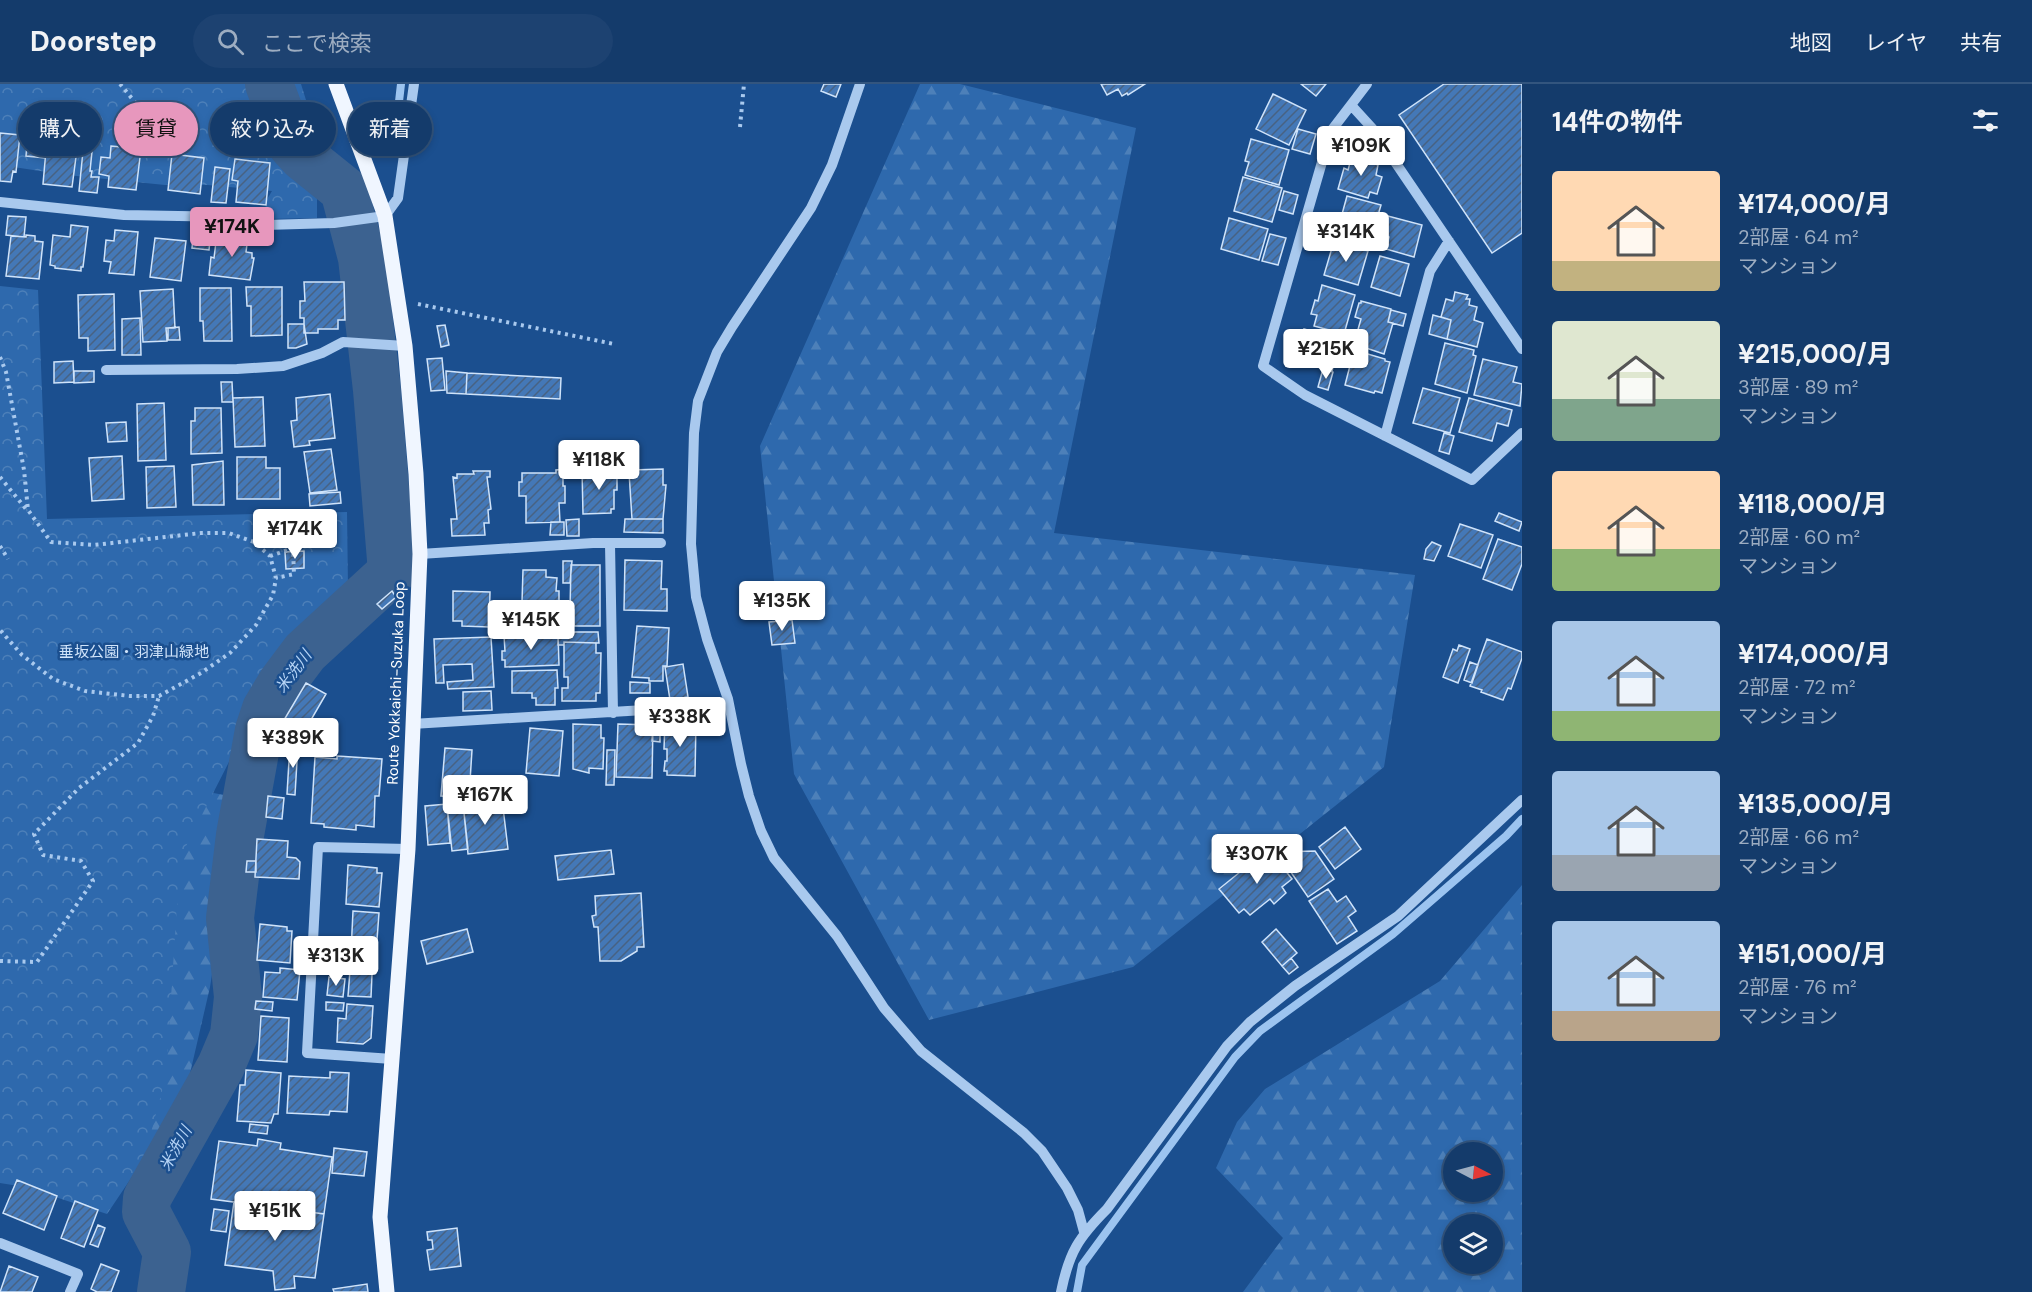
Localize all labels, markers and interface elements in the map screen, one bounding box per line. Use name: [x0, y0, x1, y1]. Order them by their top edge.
search box: [193, 14, 613, 68]
text: Doorstep: [30, 23, 157, 60]
icon: search: [214, 25, 247, 58]
text: ここで検索: [262, 29, 372, 58]
text: 地図: [1790, 29, 1832, 57]
text: レイヤ: [1865, 29, 1927, 57]
text: 共有: [1960, 29, 2002, 57]
chip: 購入: [18, 102, 102, 156]
chip: 賃貸: [114, 102, 198, 156]
chip: 絞り込み: [210, 102, 336, 156]
chip: 新着: [348, 102, 432, 156]
icon: filters: [1969, 104, 2002, 137]
text: 14件の物件: [1552, 105, 1682, 139]
pin: ¥109K: [1319, 126, 1403, 177]
text: ¥109K: [1331, 132, 1391, 158]
text: ¥174,000/月: [1738, 187, 1891, 221]
icon: home: [1600, 195, 1672, 267]
pin: ¥174K: [190, 207, 274, 258]
pin: ¥314K: [1304, 212, 1388, 263]
text: ¥174K: [204, 213, 260, 239]
text: ¥314K: [1317, 218, 1375, 244]
text: 2部屋 · 64 m²: [1738, 224, 1859, 250]
text: マンション: [1738, 253, 1838, 279]
pin: ¥215K: [1284, 329, 1368, 380]
text: ¥215K: [1297, 335, 1355, 361]
text: ¥215,000/月: [1738, 337, 1893, 371]
icon: home: [1600, 345, 1672, 417]
text: 3部屋 · 89 m²: [1738, 374, 1858, 400]
text: マンション: [1738, 403, 1838, 429]
pin: ¥118K: [557, 440, 641, 491]
text: ¥118K: [572, 446, 626, 472]
text: ¥118,000/月: [1738, 487, 1888, 521]
icon: home: [1600, 495, 1672, 567]
pin: ¥174K: [253, 509, 337, 560]
text: ¥174K: [267, 515, 323, 541]
text: 2部屋 · 60 m²: [1738, 524, 1860, 550]
text: マンション: [1738, 553, 1838, 579]
street label: Route Yokkaichi-Suzuka Loop: [382, 581, 410, 785]
pin: ¥135K: [740, 581, 824, 632]
text: ¥135K: [753, 587, 811, 613]
pin: ¥145K: [489, 600, 573, 651]
text: ¥145K: [502, 606, 560, 632]
text: ¥174,000/月: [1738, 637, 1891, 671]
park label: 垂坂公園・羽津山緑地: [59, 642, 209, 662]
water label: 米洗川: [271, 644, 317, 697]
icon: home: [1600, 645, 1672, 717]
text: 2部屋 · 72 m²: [1738, 674, 1856, 700]
pin: ¥338K: [638, 697, 722, 748]
text: ¥338K: [649, 703, 711, 729]
text: マンション: [1738, 703, 1838, 729]
pin: ¥389K: [251, 718, 335, 769]
text: ¥389K: [261, 724, 325, 750]
pin: ¥167K: [443, 775, 527, 826]
text: ¥167K: [457, 781, 513, 807]
text: ¥135,000/月: [1738, 787, 1894, 821]
icon: home: [1600, 795, 1672, 867]
text: 2部屋 · 66 m²: [1738, 824, 1859, 850]
pin: ¥307K: [1215, 834, 1299, 885]
text: ¥307K: [1226, 840, 1288, 866]
text: マンション: [1738, 853, 1838, 879]
pin: ¥313K: [294, 936, 378, 987]
text: ¥151,000/月: [1738, 937, 1887, 971]
text: ¥313K: [307, 942, 365, 968]
icon: home: [1600, 945, 1672, 1017]
text: 2部屋 · 76 m²: [1738, 974, 1857, 1000]
text: マンション: [1738, 1003, 1838, 1029]
water label: 米洗川: [155, 1120, 197, 1174]
north arrow: [1443, 1142, 1503, 1202]
map controls: [1443, 1142, 1503, 1274]
pin: ¥151K: [233, 1191, 317, 1242]
text: ¥151K: [248, 1197, 302, 1223]
button: layers: [1443, 1214, 1503, 1274]

